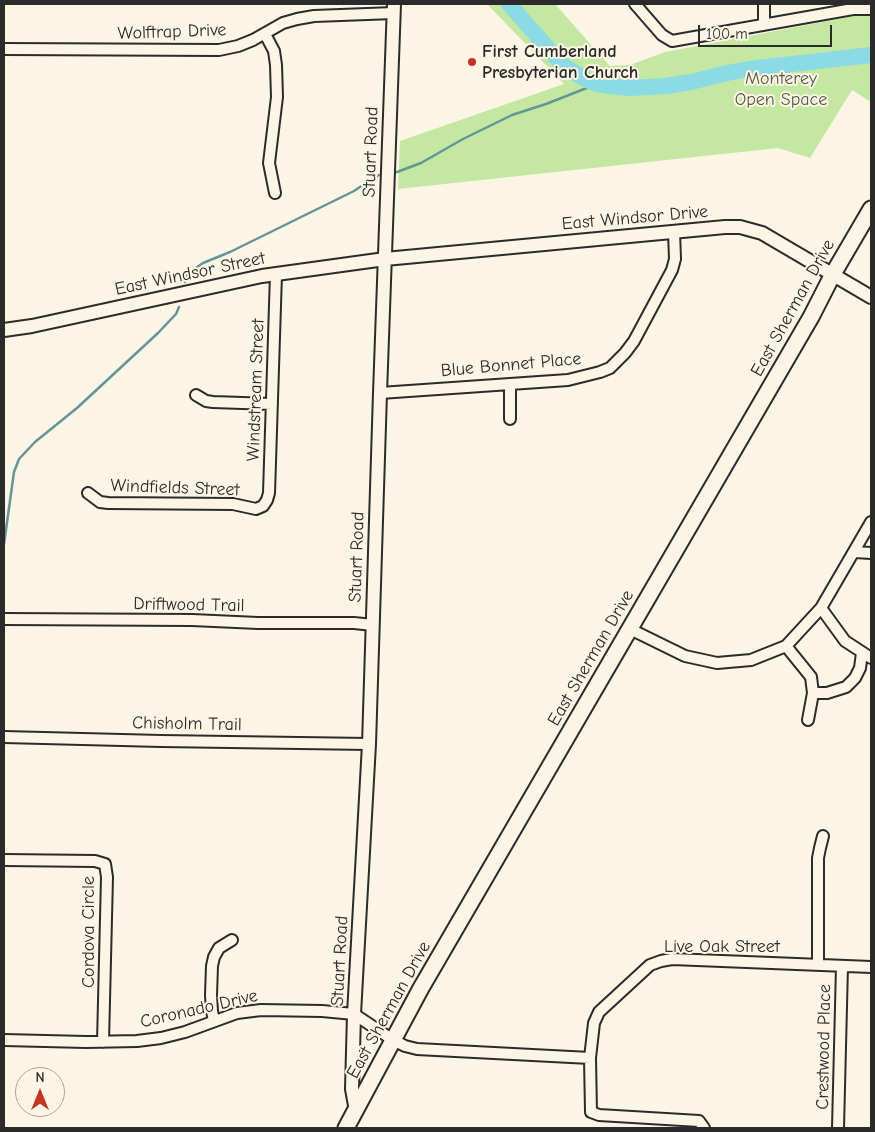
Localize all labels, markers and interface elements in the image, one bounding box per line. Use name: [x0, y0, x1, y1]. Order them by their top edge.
scale bar: [700, 15, 834, 47]
street label: Wolftrap Drive: [117, 19, 227, 45]
text: 100 m: [706, 25, 748, 43]
place label: First Cumberland Presbyterian Church: [482, 41, 638, 84]
marker: First Cumberland Presbyterian Church: [466, 56, 478, 68]
park label: Monterey Open Space: [735, 68, 827, 110]
street label: Stuart Road: [359, 106, 383, 198]
street label: East Windsor Drive: [561, 201, 709, 235]
street label: East Sherman Drive: [746, 236, 840, 380]
street label: East Windsor Street: [113, 248, 267, 300]
street label: Windstream Street: [243, 318, 269, 462]
street label: Blue Bonnet Place: [440, 348, 582, 382]
street label: Windfields Street: [110, 475, 240, 501]
street label: Stuart Road: [345, 511, 369, 603]
street label: East Sherman Drive: [543, 586, 639, 730]
street label: Driftwood Trail: [133, 593, 245, 617]
street label: Chisholm Trail: [132, 712, 242, 736]
street label: Cordova Circle: [78, 876, 100, 988]
street label: Stuart Road: [327, 915, 353, 1007]
street label: Live Oak Street: [664, 936, 780, 958]
street label: East Sherman Drive: [342, 938, 436, 1082]
street label: Crestwood Place: [812, 984, 836, 1110]
street label: Coronado Drive: [138, 985, 260, 1033]
north arrow: [15, 1067, 65, 1117]
text: N: [35, 1069, 45, 1086]

